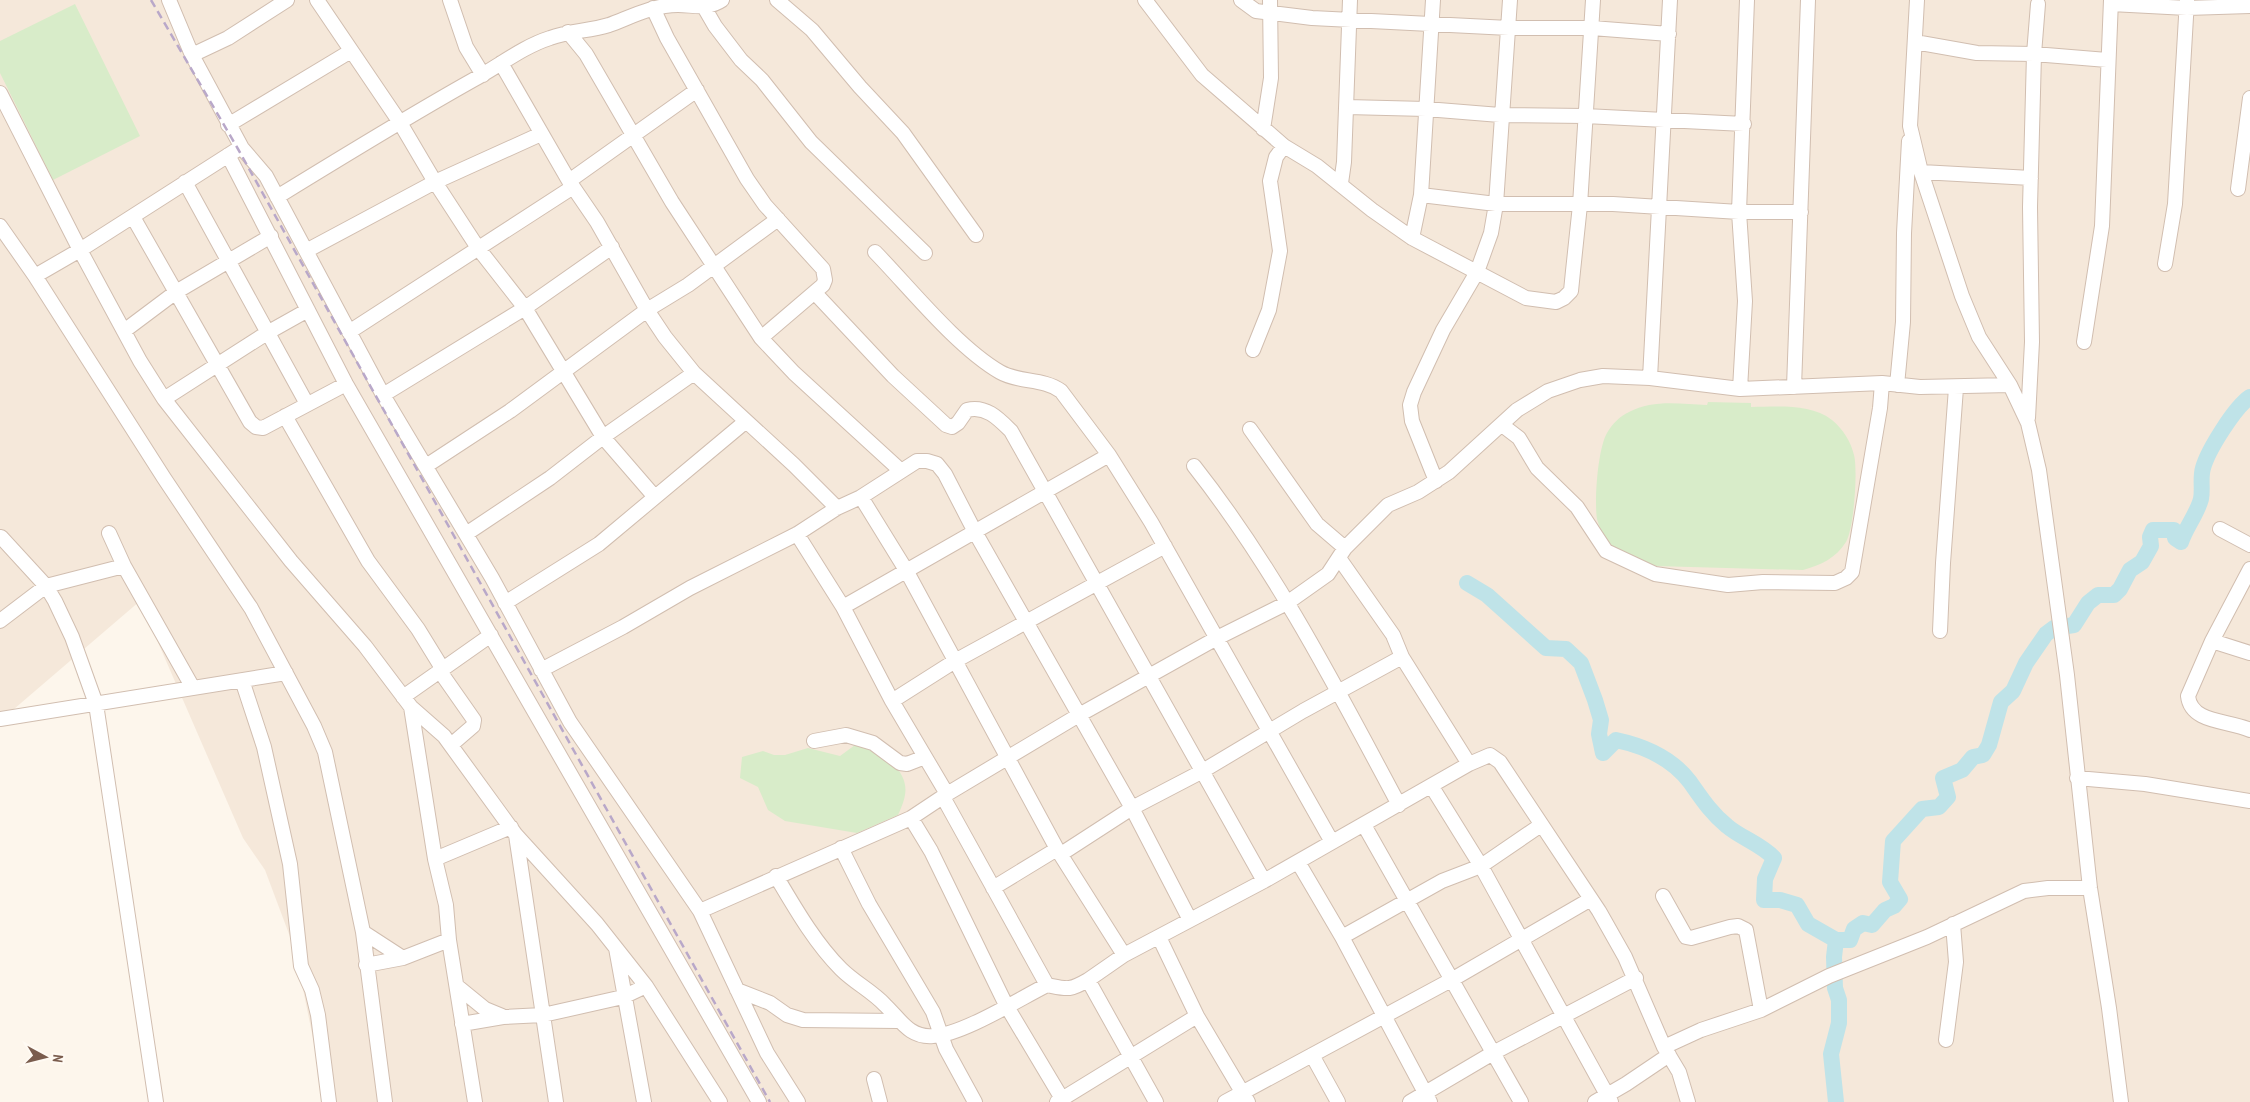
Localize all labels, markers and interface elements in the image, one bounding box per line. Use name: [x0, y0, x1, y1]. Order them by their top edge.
north arrow: [20, 1032, 70, 1082]
text: N: [49, 1054, 67, 1063]

